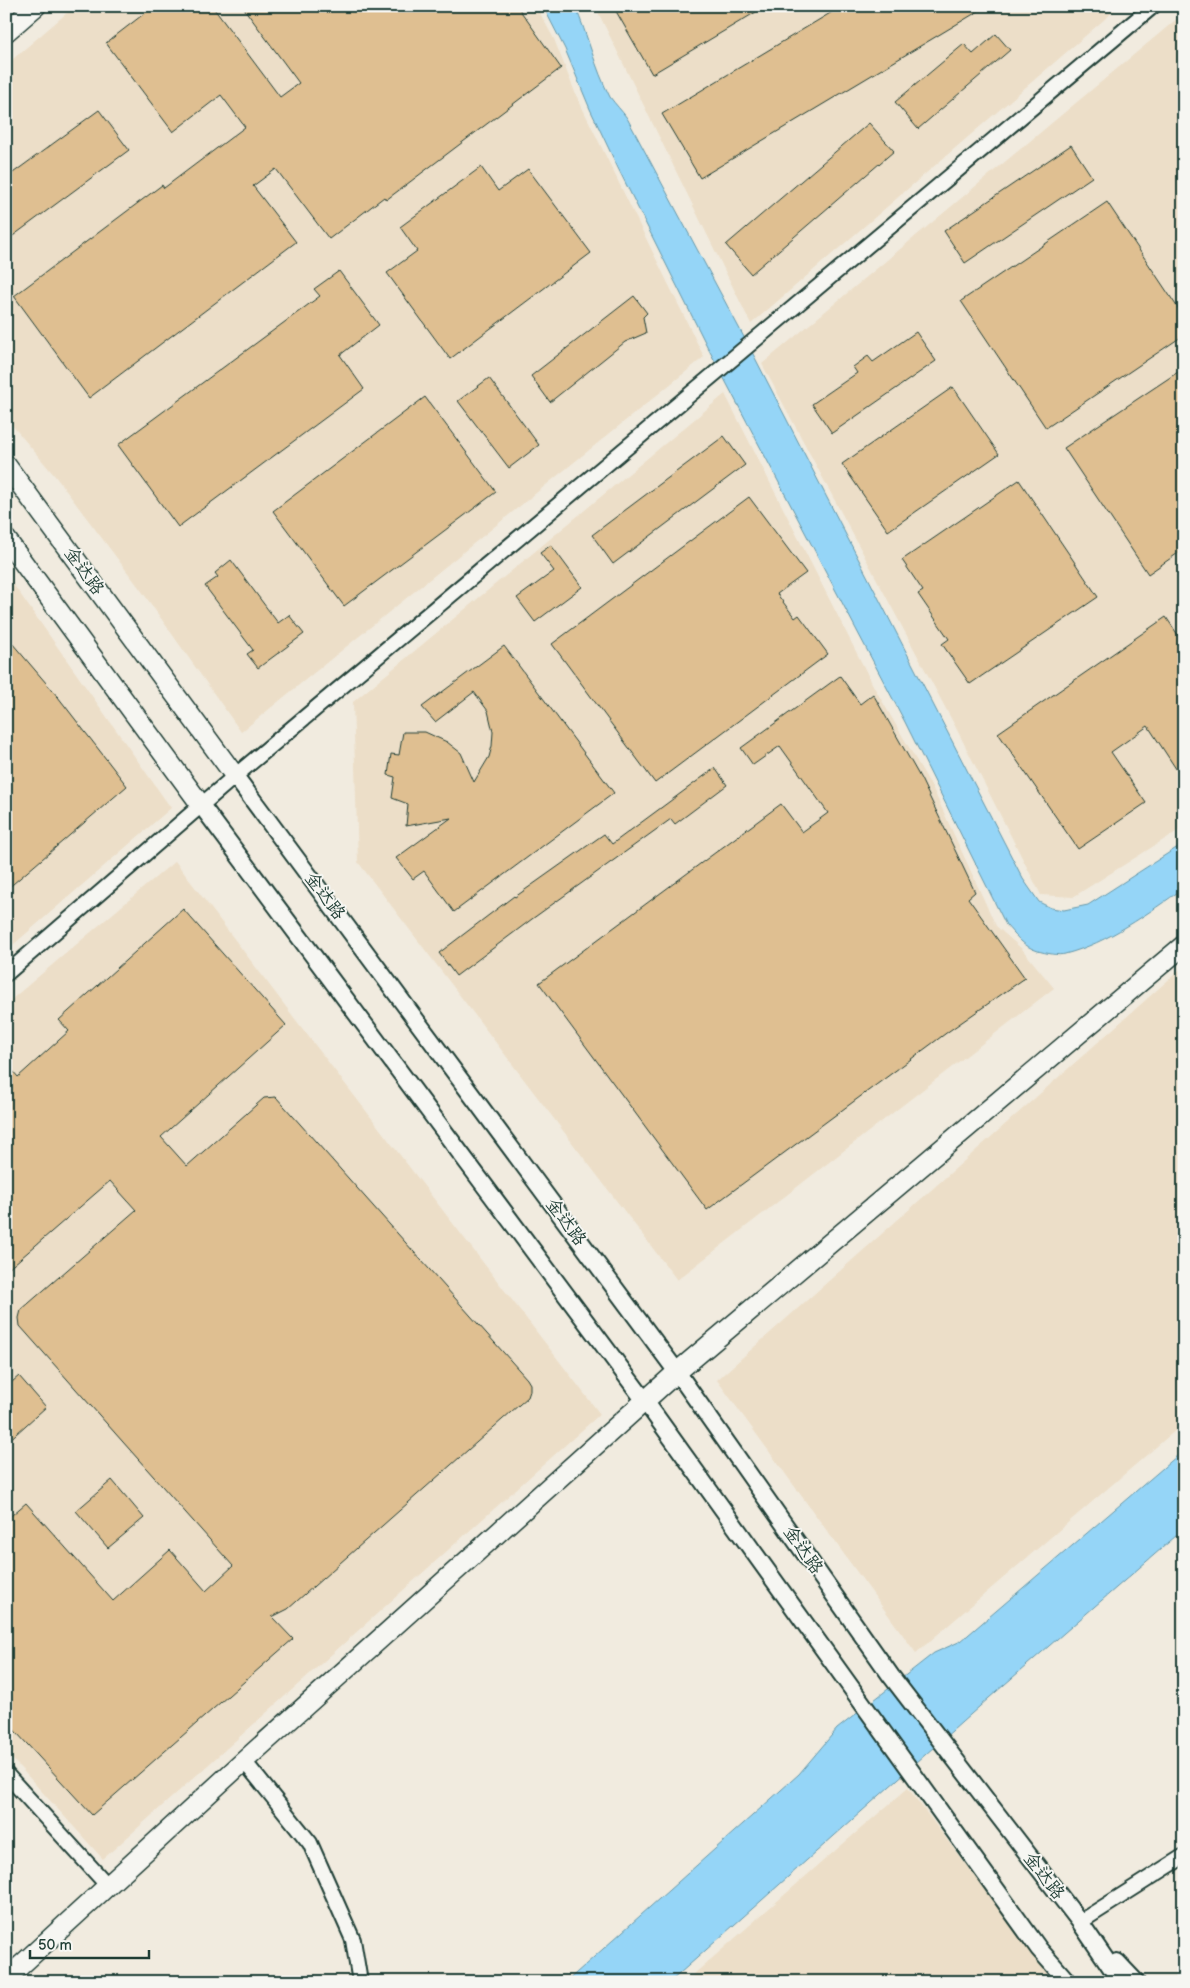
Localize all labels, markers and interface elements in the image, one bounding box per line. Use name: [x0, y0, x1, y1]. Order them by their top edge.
street label: 金达路: [60, 543, 108, 599]
street label: 金达路: [300, 868, 350, 924]
street label: 金达路: [541, 1194, 591, 1250]
street label: 金达路: [779, 1522, 827, 1578]
street label: 金达路: [1019, 1848, 1069, 1904]
scale bar: [30, 1928, 149, 1960]
text: 50 m: [38, 1936, 72, 1955]

